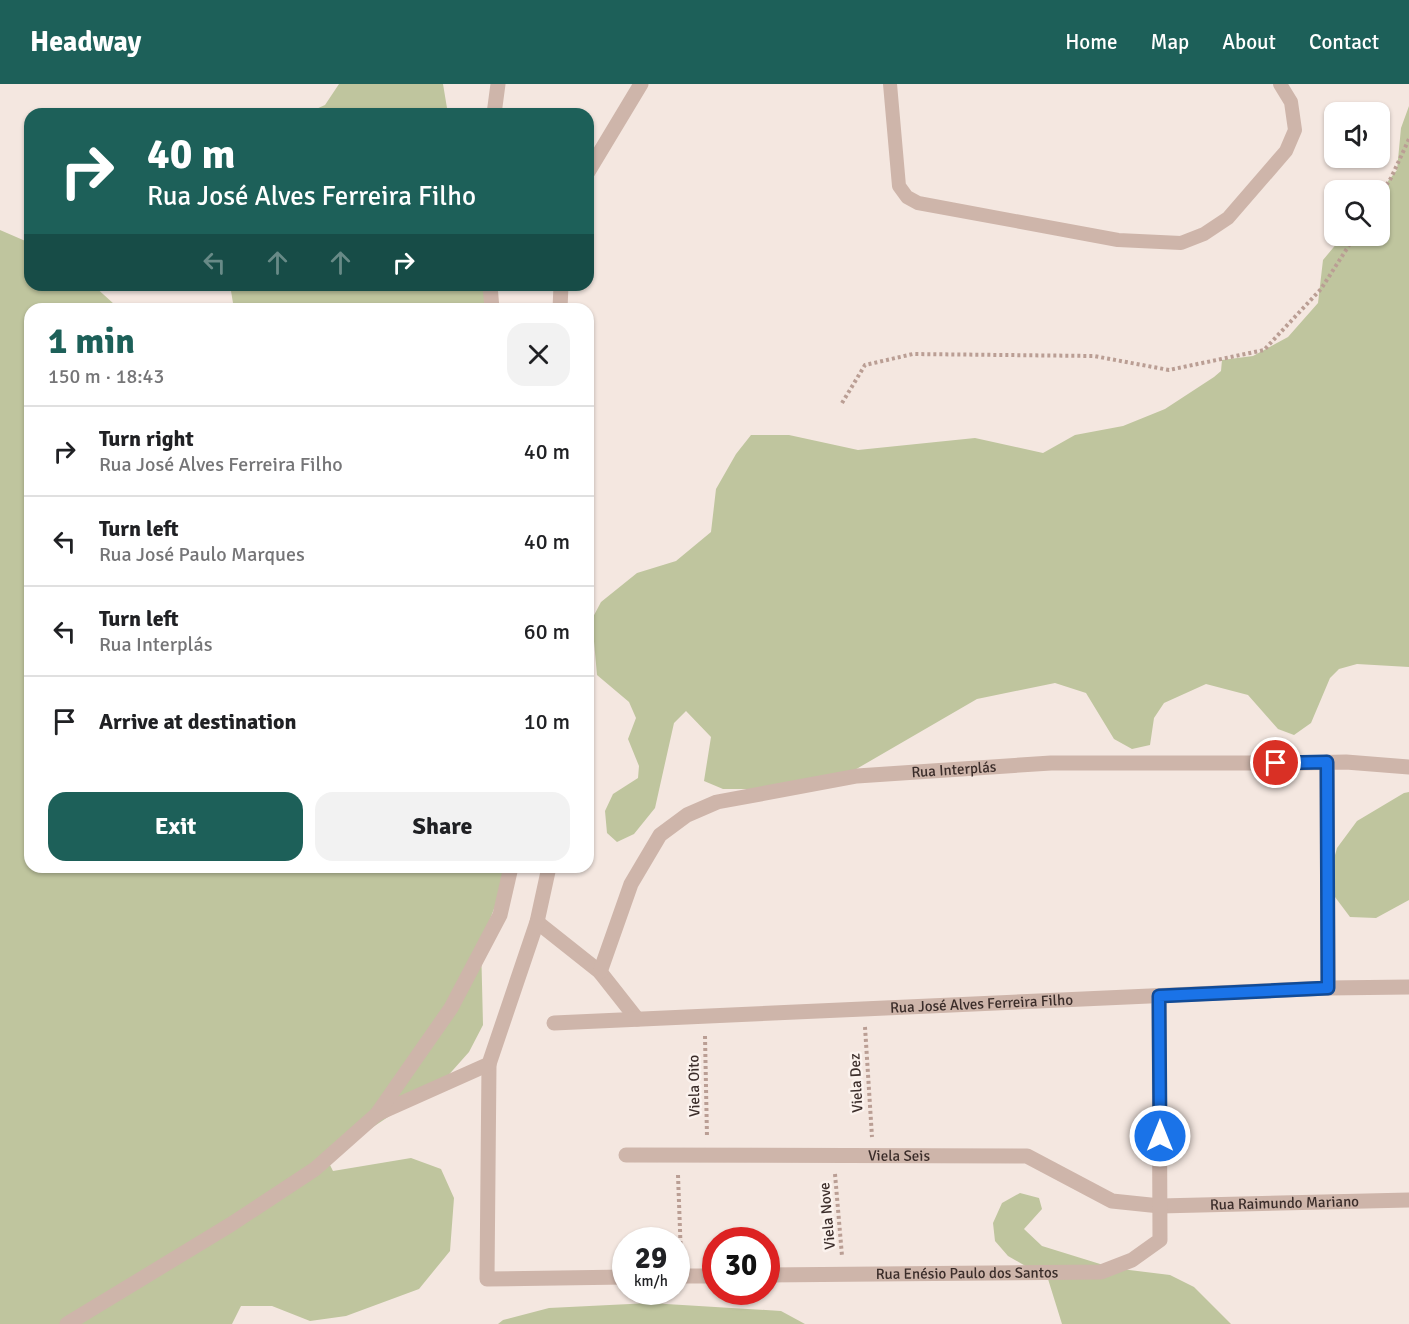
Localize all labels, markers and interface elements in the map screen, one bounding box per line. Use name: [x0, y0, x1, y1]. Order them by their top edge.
text: Headway: [30, 25, 141, 59]
text: Home: [1065, 29, 1118, 55]
text: Map: [1151, 29, 1189, 55]
text: About: [1222, 29, 1276, 55]
text: Contact: [1309, 29, 1379, 55]
map controls: [1324, 102, 1390, 246]
button: sound: [1324, 102, 1390, 168]
text: 40 m: [147, 129, 236, 180]
icon: right: [48, 132, 126, 210]
text: Rua José Alves Ferreira Filho: [147, 180, 476, 213]
button: search: [1324, 180, 1390, 246]
icon: left: [198, 246, 231, 279]
icon: ahead: [261, 246, 294, 279]
icon: ahead: [324, 246, 357, 279]
icon: right: [387, 246, 420, 279]
text: 1 min: [48, 319, 135, 364]
button: close: [507, 323, 570, 386]
text: 150 m · 18:43: [48, 364, 164, 389]
text: Turn right: [99, 425, 194, 452]
icon: right: [48, 435, 81, 468]
text: 40 m: [524, 438, 570, 465]
text: Rua José Alves Ferreira Filho: [99, 452, 343, 477]
text: Turn left: [99, 515, 179, 542]
icon: left: [48, 525, 81, 558]
text: 40 m: [524, 528, 570, 555]
text: Rua José Paulo Marques: [99, 542, 305, 567]
text: Turn left: [99, 605, 179, 632]
icon: left: [48, 615, 81, 648]
text: 60 m: [524, 618, 570, 645]
text: Rua Interplás: [99, 632, 212, 657]
icon: arrive: [48, 705, 81, 738]
text: Arrive at destination: [99, 708, 296, 735]
text: 10 m: [524, 708, 570, 735]
pin: [1250, 737, 1301, 788]
icon: arrive: [1259, 746, 1292, 779]
street label: Rua Interplás: [911, 758, 997, 781]
button: Exit: [48, 792, 303, 861]
button: Share: [315, 792, 570, 861]
street label: Rua José Alves Ferreira Filho: [890, 991, 1074, 1017]
street label: Viela Dez: [845, 1053, 867, 1113]
street label: Viela Oito: [684, 1054, 704, 1117]
position arrow: [1128, 1104, 1192, 1168]
street label: Viela Seis: [868, 1147, 930, 1165]
street label: Viela Nove: [815, 1182, 839, 1250]
street label: Rua Raimundo Mariano: [1210, 1192, 1359, 1214]
speed limit sign: 30: [702, 1227, 780, 1305]
text: 29: [635, 1240, 667, 1277]
street label: Rua Enésio Paulo dos Santos: [876, 1263, 1059, 1283]
text: km/h: [634, 1272, 668, 1290]

